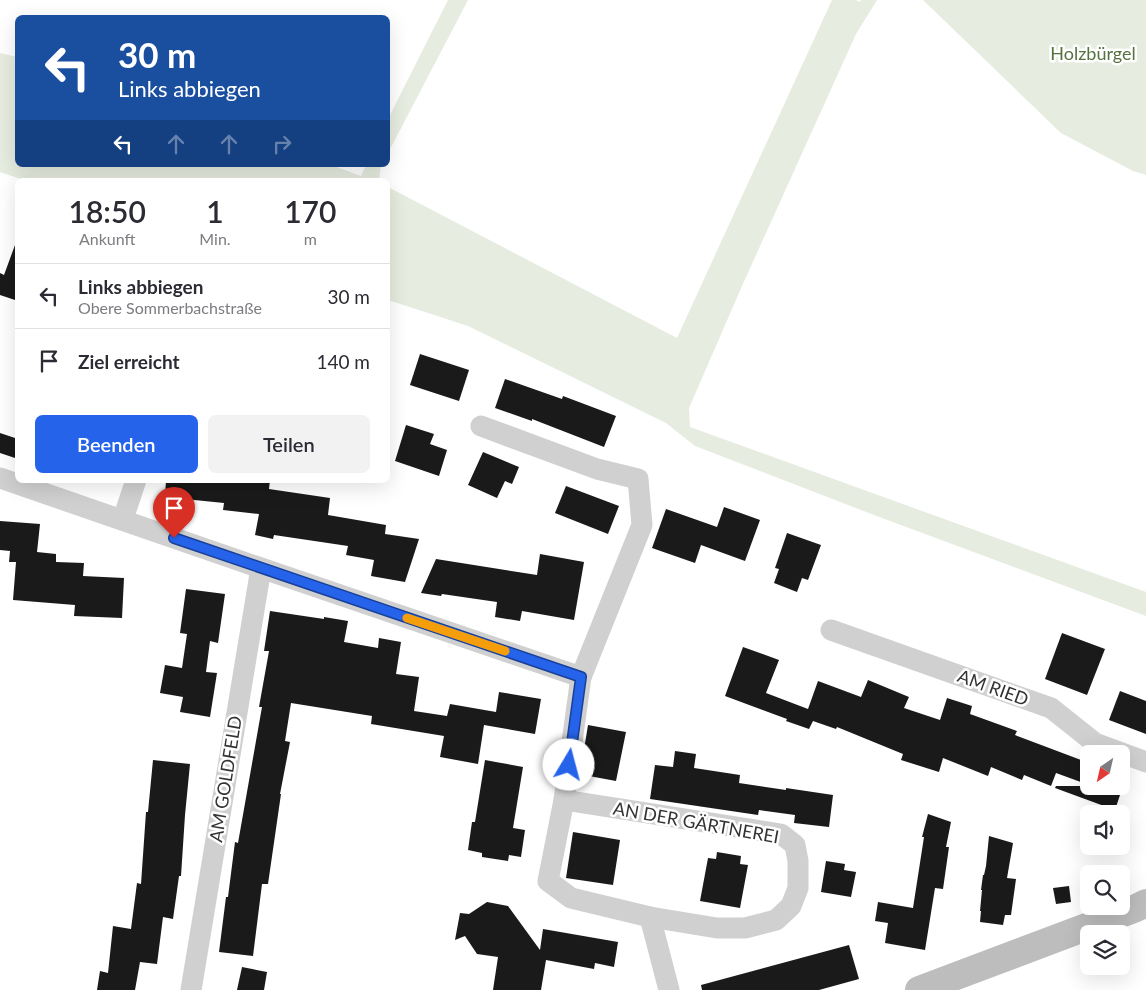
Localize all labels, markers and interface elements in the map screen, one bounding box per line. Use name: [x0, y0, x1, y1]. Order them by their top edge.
text: 30 m: [118, 33, 196, 75]
icon: left: [35, 35, 100, 100]
park label: Holzbürgel: [1050, 42, 1136, 64]
text: Links abbiegen: [118, 75, 261, 102]
icon: left: [109, 130, 137, 158]
icon: ahead: [162, 130, 190, 158]
icon: ahead: [215, 130, 243, 158]
icon: right: [268, 130, 296, 158]
text: 18:50: [69, 193, 146, 229]
text: 1: [206, 193, 224, 229]
text: 170: [284, 193, 336, 229]
text: Ankunft: [79, 229, 135, 248]
text: Min.: [199, 229, 231, 248]
text: m: [304, 229, 317, 248]
text: Links abbiegen: [78, 275, 203, 298]
icon: left: [35, 282, 63, 310]
text: 30 m: [327, 285, 370, 308]
text: Obere Sommerbachstraße: [78, 298, 262, 317]
icon: arrive: [35, 347, 63, 375]
text: Ziel erreicht: [78, 350, 180, 373]
text: 140 m: [316, 350, 370, 373]
button: Beenden: [35, 415, 198, 473]
button: Teilen: [208, 415, 370, 473]
pin: [153, 487, 195, 538]
icon: arrive: [160, 494, 188, 522]
street label: AM RIED: [955, 664, 1032, 710]
street label: AM GOLDFELD: [204, 714, 246, 844]
position arrow: [542, 738, 594, 790]
north arrow: [1080, 745, 1130, 795]
map controls: [1080, 745, 1130, 975]
street label: AN DER GÄRTNEREI: [612, 797, 781, 847]
button: sound: [1080, 805, 1130, 855]
button: search: [1080, 865, 1130, 915]
button: layers: [1080, 925, 1130, 975]

